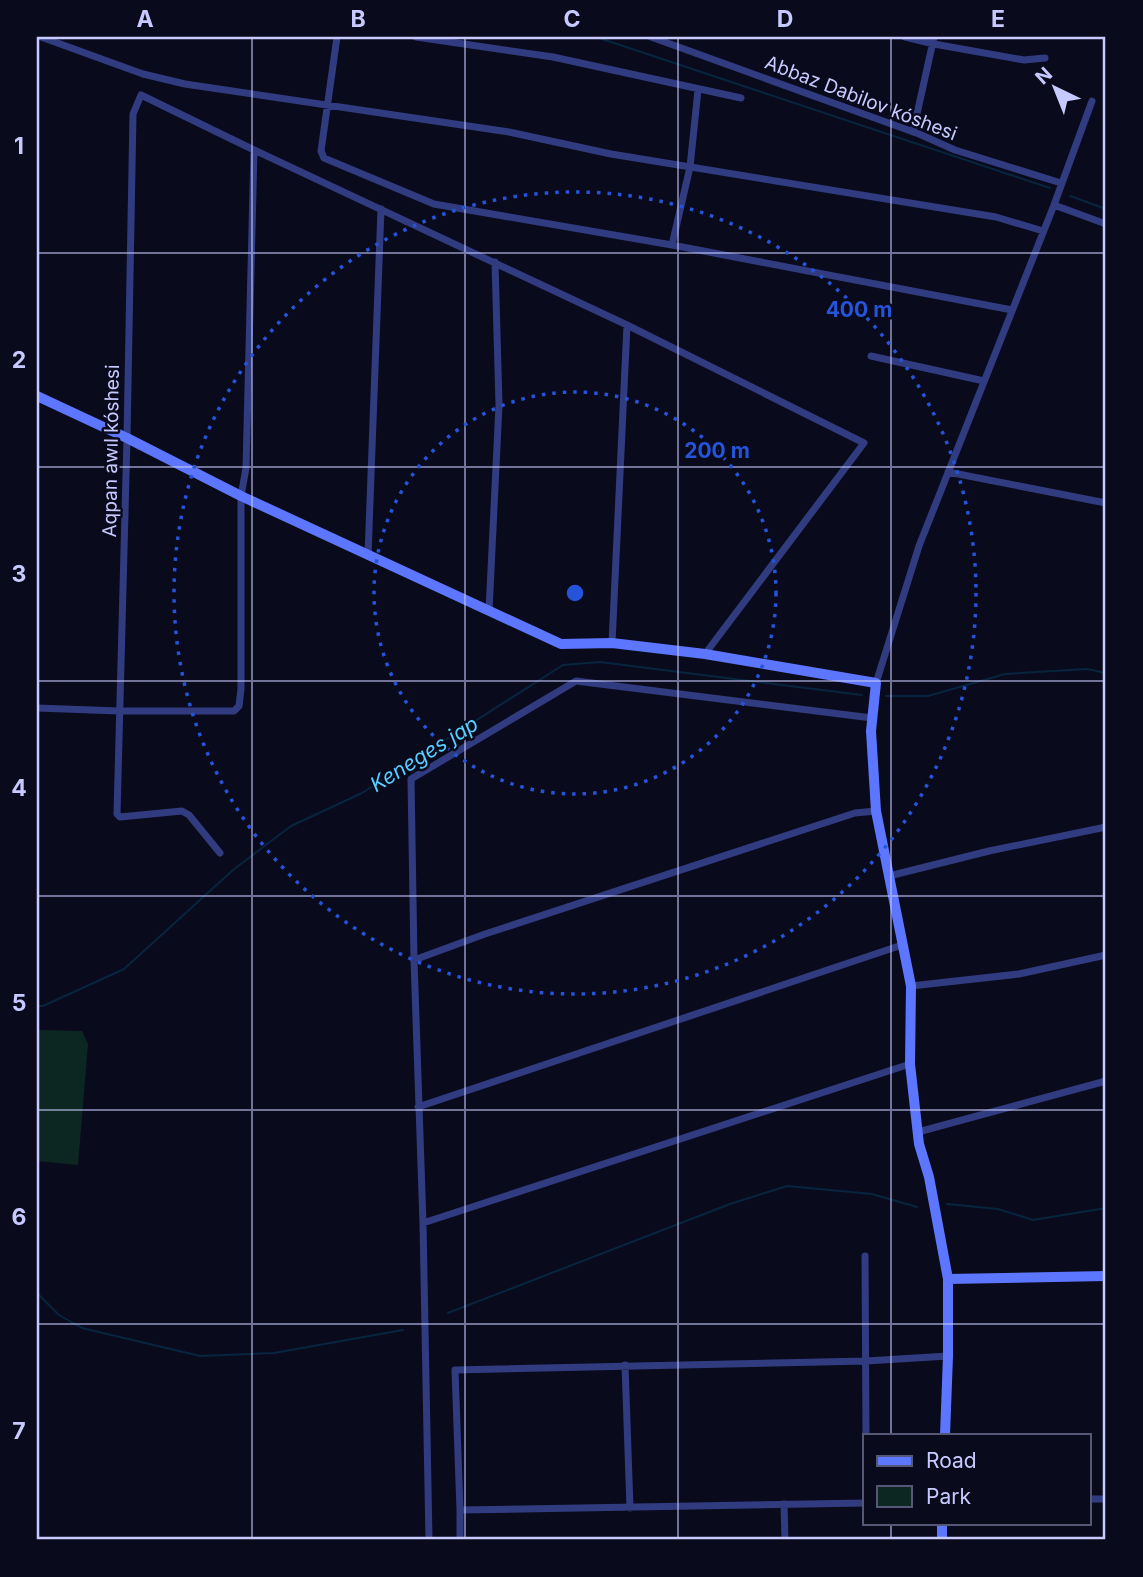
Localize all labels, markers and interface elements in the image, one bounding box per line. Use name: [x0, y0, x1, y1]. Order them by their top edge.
text: A: [136, 5, 154, 33]
text: B: [350, 5, 366, 33]
text: C: [563, 5, 581, 33]
text: D: [777, 5, 793, 33]
text: E: [991, 5, 1005, 33]
street label: Abbaz Dabilov kóshesi: [762, 51, 960, 145]
north arrow: [1020, 52, 1090, 122]
text: N: [1031, 63, 1057, 89]
text: 1: [14, 132, 24, 160]
text: 400 m: [826, 297, 892, 322]
text: 2: [12, 346, 26, 374]
street label: Aqpan awıl kóshesi: [98, 364, 124, 538]
text: 200 m: [684, 438, 750, 463]
text: 3: [12, 560, 26, 588]
centre of rings: [563, 581, 587, 605]
water label: Keneges jap: [365, 711, 483, 797]
text: 4: [11, 774, 27, 802]
text: 5: [12, 989, 26, 1017]
text: 6: [12, 1203, 26, 1231]
text: 7: [12, 1417, 26, 1445]
legend: [863, 1434, 1090, 1524]
text: Road: [926, 1448, 977, 1473]
text: Park: [926, 1484, 971, 1509]

